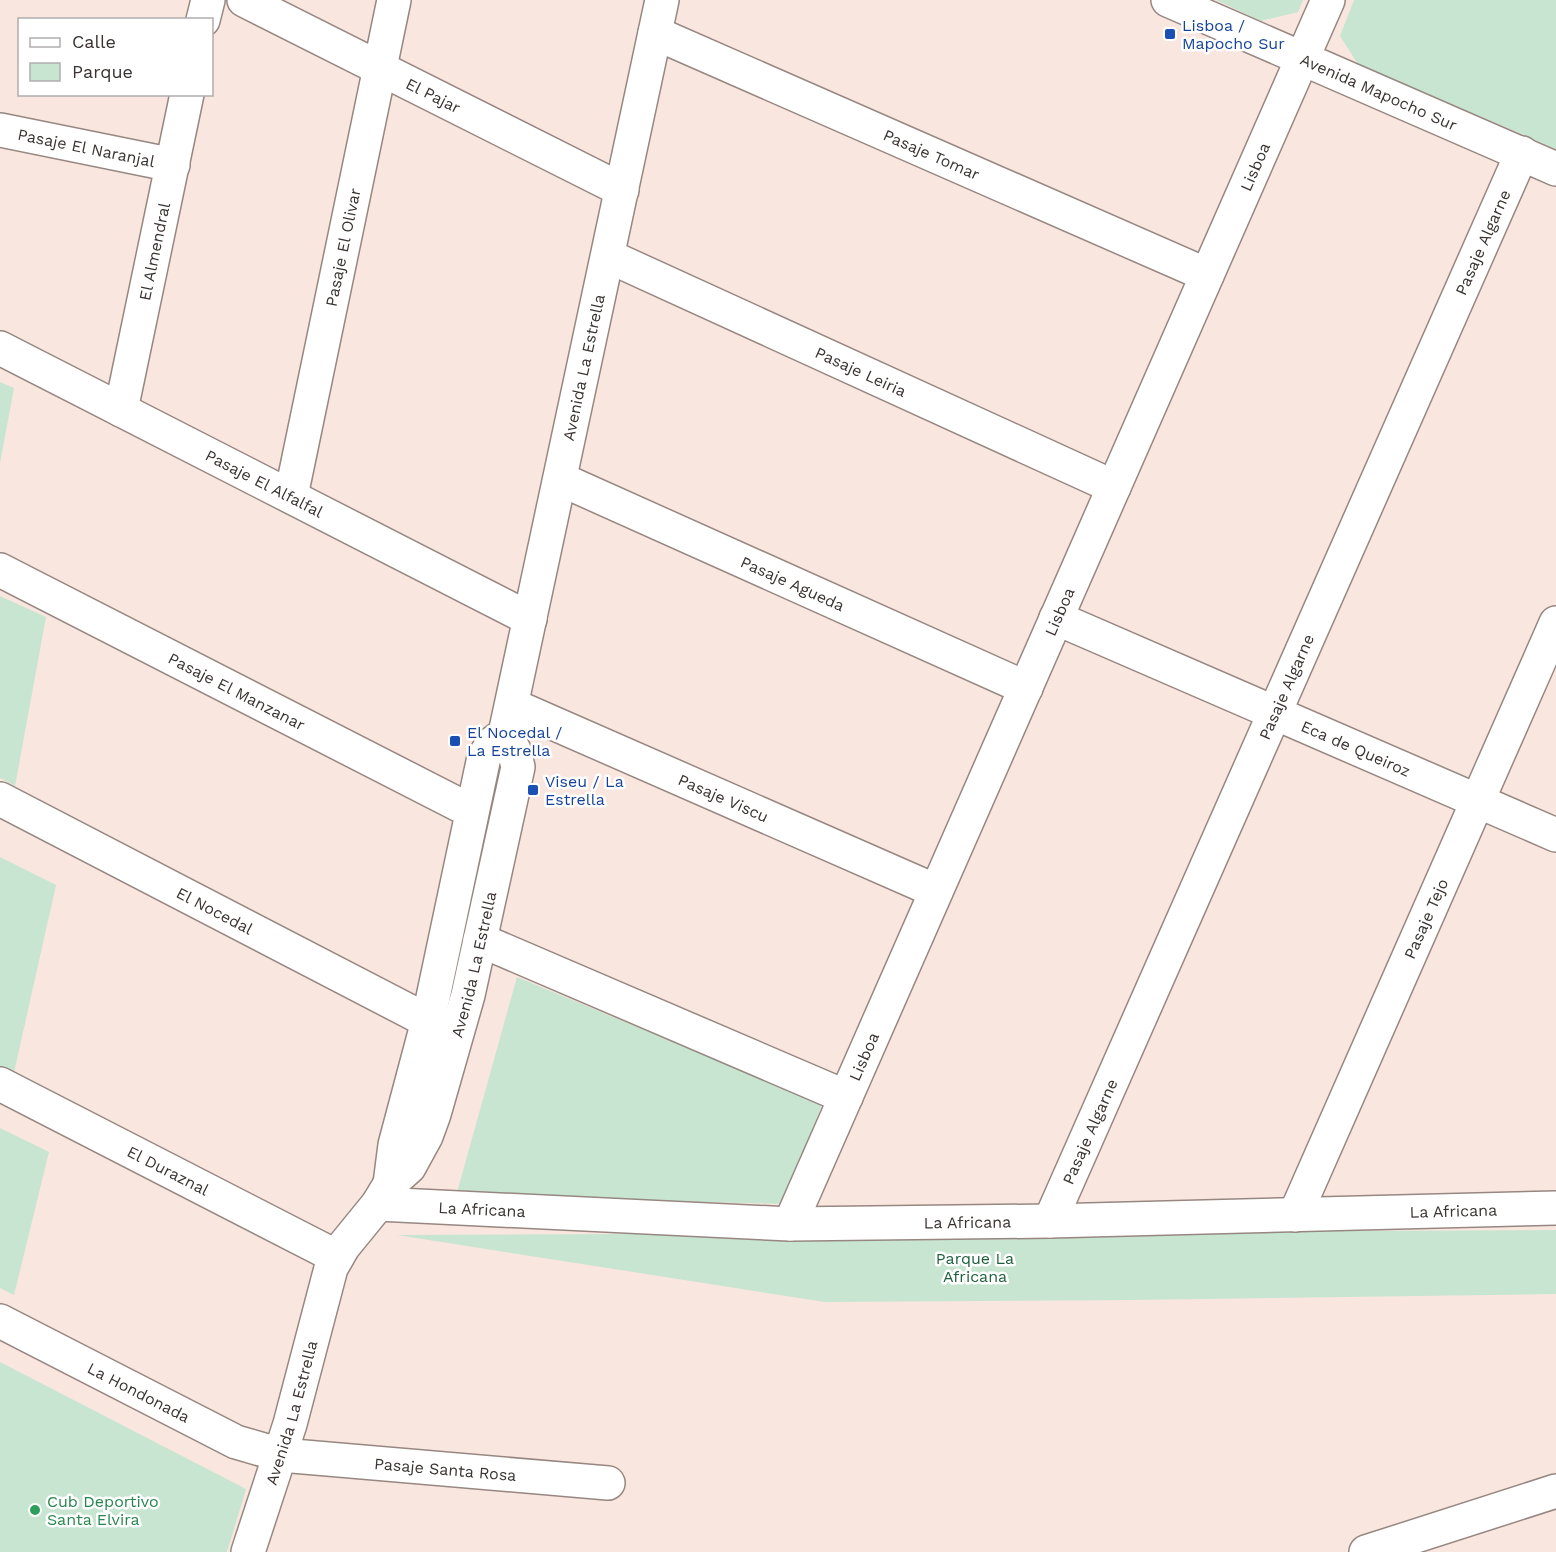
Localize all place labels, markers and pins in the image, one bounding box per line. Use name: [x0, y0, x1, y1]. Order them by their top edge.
place label: Lisboa / Mapocho Sur: [1182, 16, 1285, 53]
marker: Lisboa / Mapocho Sur: [1163, 27, 1177, 41]
place label: El Nocedal / La Estrella: [467, 723, 562, 760]
marker: El Nocedal / La Estrella: [448, 734, 462, 748]
place label: Viseu / La Estrella: [545, 772, 624, 809]
marker: Viseu / La Estrella: [526, 783, 540, 797]
place label: Cub Deportivo Santa Elvira: [47, 1492, 159, 1529]
marker: Cub Deportivo Santa Elvira: [28, 1503, 42, 1517]

